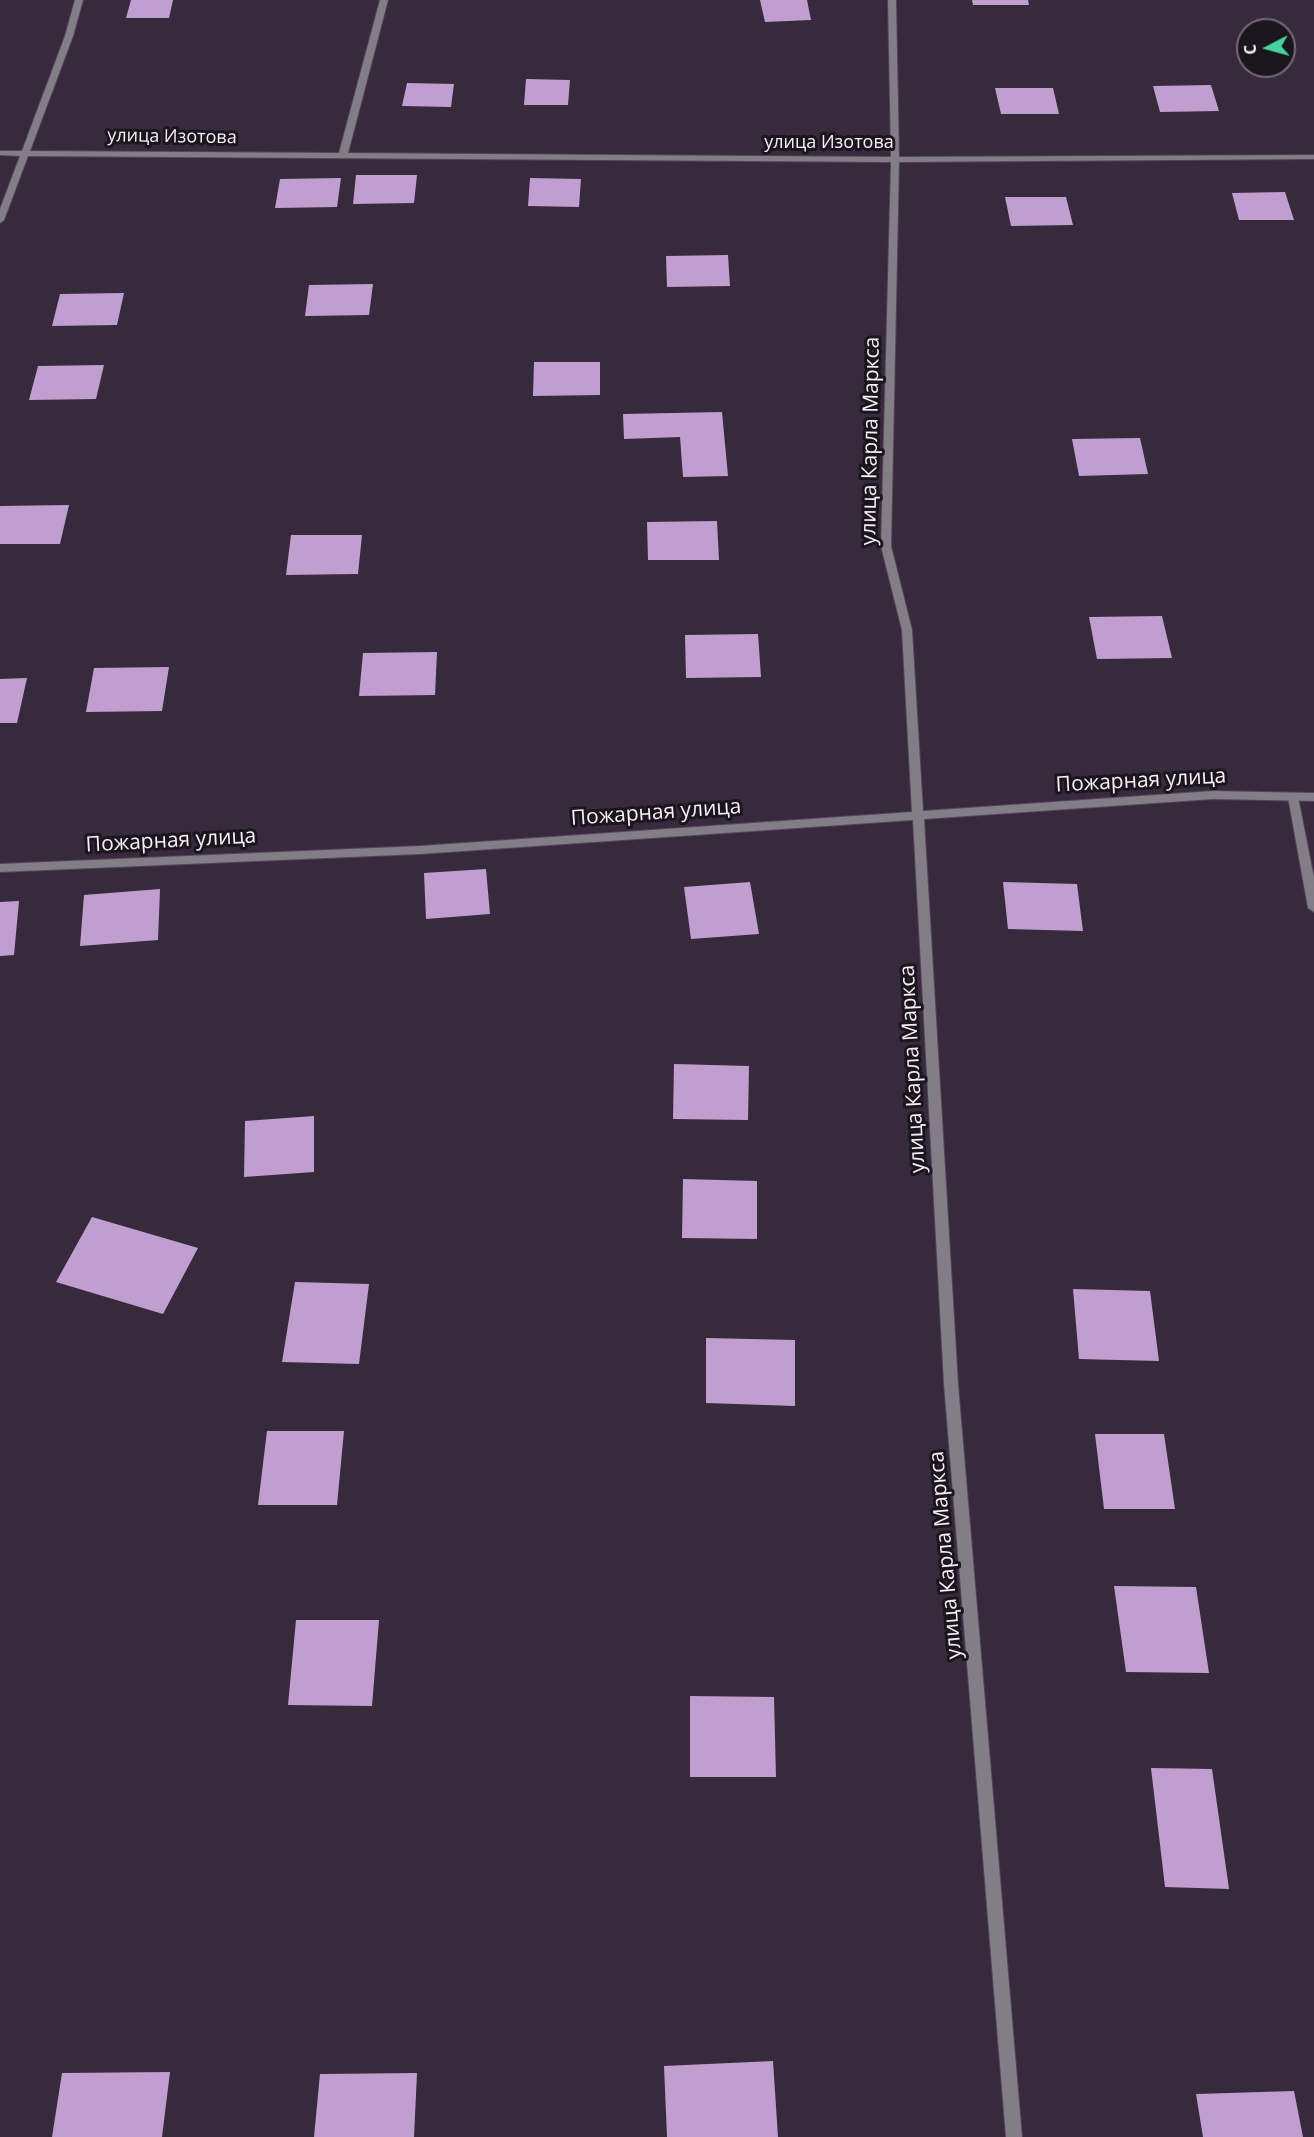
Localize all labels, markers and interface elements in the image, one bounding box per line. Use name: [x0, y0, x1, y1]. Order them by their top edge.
north arrow: [1236, 18, 1296, 78]
text: С: [1239, 43, 1262, 56]
street label: улица Изотова: [107, 125, 237, 149]
street label: улица Изотова: [764, 132, 894, 154]
street label: улица Карла Маркса: [857, 336, 885, 546]
street label: Пожарная улица: [1055, 764, 1227, 798]
street label: Пожарная улица: [570, 794, 742, 832]
street label: Пожарная улица: [85, 824, 257, 858]
street label: улица Карла Маркса: [895, 964, 931, 1174]
street label: улица Карла Маркса: [924, 1450, 968, 1660]

